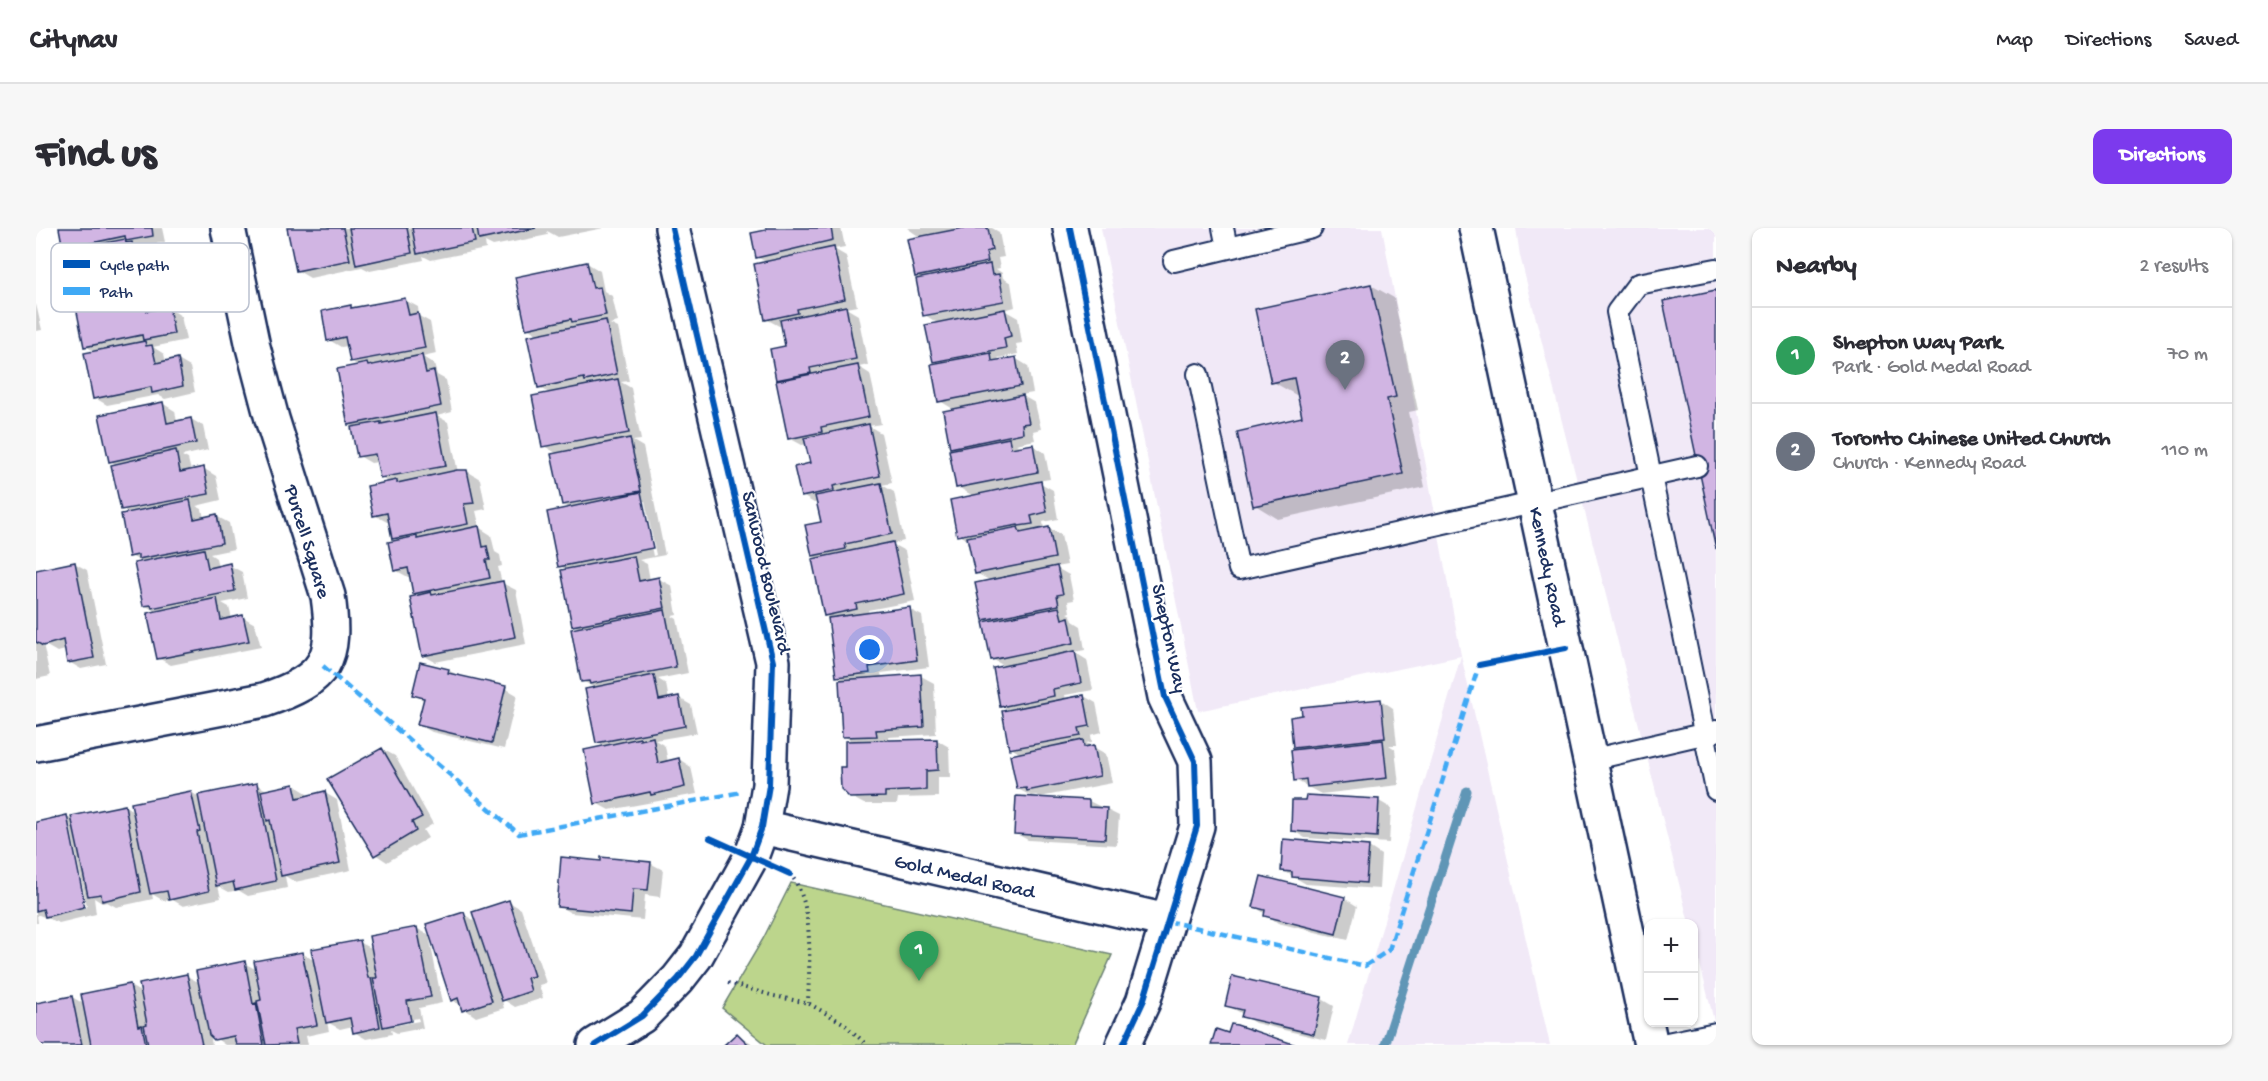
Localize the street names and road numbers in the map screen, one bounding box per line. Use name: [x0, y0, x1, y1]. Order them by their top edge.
street label: Purcell Square: [277, 482, 334, 602]
street label: Sanwood Boulevard: [735, 489, 795, 658]
street label: Kennedy Road: [1522, 505, 1570, 630]
street label: Shepton Way: [1145, 582, 1190, 696]
street label: Gold Medal Road: [892, 851, 1039, 906]

